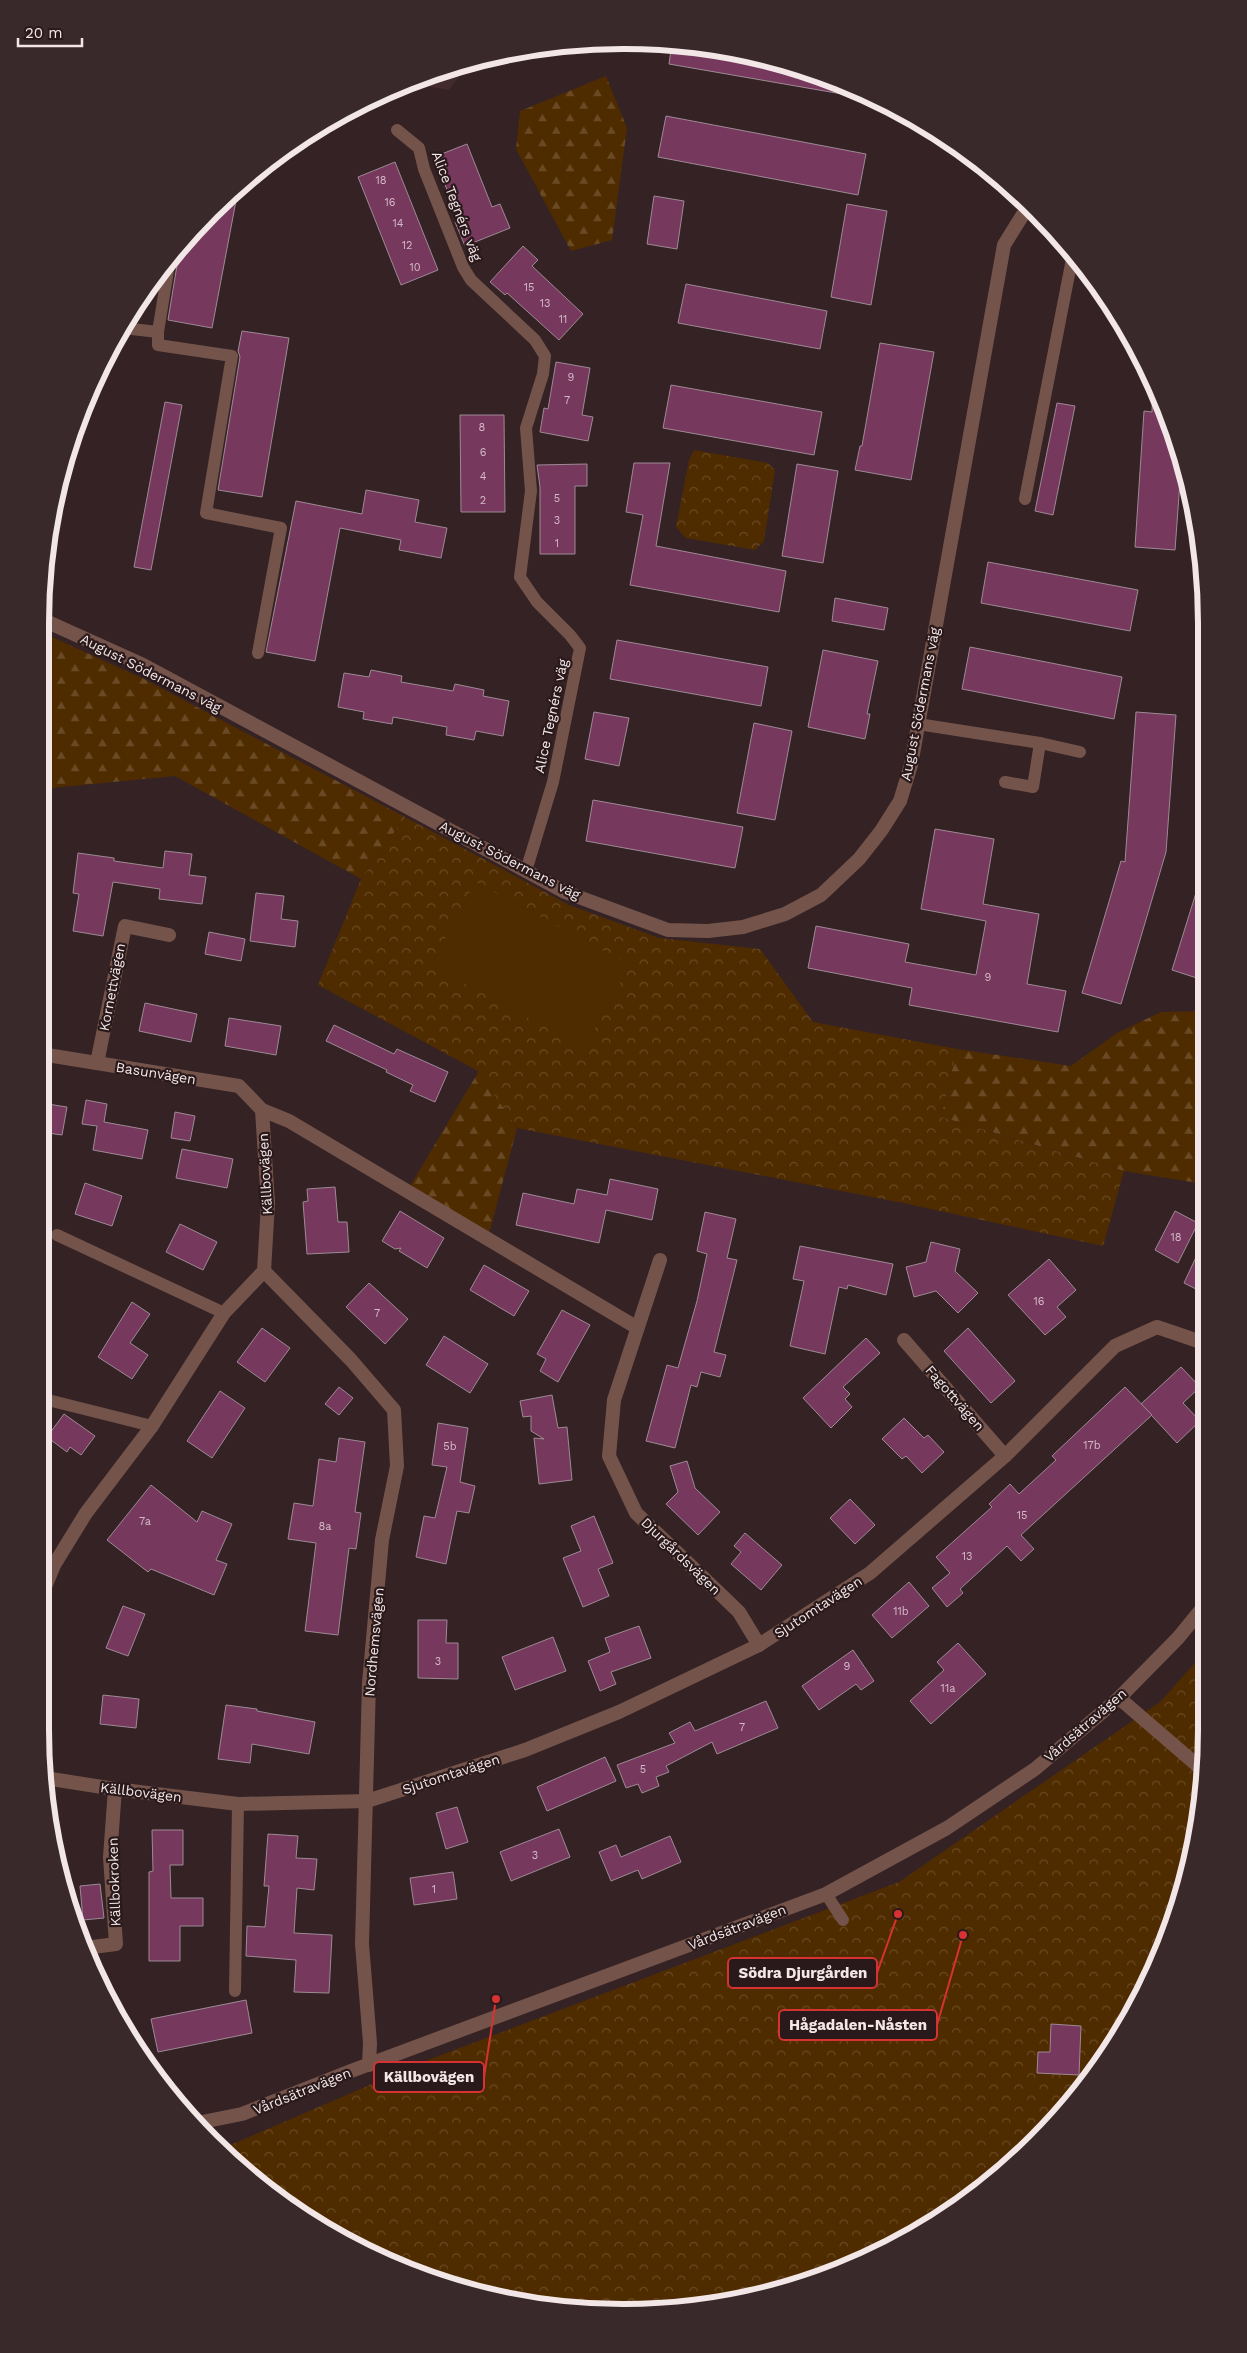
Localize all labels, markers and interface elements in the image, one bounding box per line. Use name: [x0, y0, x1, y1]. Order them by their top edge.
scale bar: [18, 15, 81, 47]
text: 20 m: [25, 24, 63, 42]
street label: Alice Tegnérs väg: [429, 149, 486, 264]
house number: 18: [375, 174, 387, 187]
house number: 16: [385, 196, 396, 209]
house number: 14: [392, 217, 404, 230]
house number: 12: [402, 239, 412, 252]
house number: 10: [409, 261, 421, 274]
house number: 15: [524, 281, 534, 294]
house number: 13: [540, 297, 550, 310]
house number: 11: [559, 313, 567, 326]
house number: 9: [568, 371, 575, 384]
house number: 7: [564, 394, 570, 407]
house number: 8: [479, 421, 486, 434]
house number: 6: [480, 446, 487, 459]
house number: 4: [480, 470, 487, 483]
house number: 5: [554, 492, 560, 505]
house number: 2: [480, 494, 486, 507]
house number: 3: [554, 514, 560, 527]
house number: 1: [555, 537, 559, 550]
street label: August Södermans väg: [897, 625, 943, 782]
street label: August Södermans väg: [78, 630, 225, 716]
street label: Alice Tegnérs väg: [531, 657, 571, 775]
street label: August Södermans väg: [437, 817, 584, 903]
street label: Kornettvägen: [96, 942, 128, 1032]
house number: 9: [985, 971, 992, 984]
street label: Basunvägen: [115, 1059, 197, 1087]
street label: Källbovägen: [255, 1133, 275, 1215]
house number: 18: [1170, 1231, 1182, 1244]
house number: 16: [1034, 1295, 1045, 1308]
house number: 7: [374, 1307, 380, 1320]
street label: Fagottvägen: [922, 1362, 988, 1434]
house number: 17b: [1083, 1439, 1101, 1452]
house number: 5b: [443, 1440, 457, 1453]
house number: 15: [1017, 1509, 1027, 1522]
street label: Djurgårdsvägen: [638, 1514, 724, 1598]
house number: 7a: [139, 1515, 151, 1528]
house number: 8a: [318, 1520, 332, 1533]
house number: 13: [962, 1550, 972, 1563]
street label: Sjutomtavägen: [771, 1573, 865, 1641]
street label: Nordhemsvägen: [361, 1587, 387, 1697]
house number: 11b: [893, 1605, 909, 1618]
house number: 3: [435, 1655, 441, 1668]
house number: 9: [844, 1660, 851, 1673]
house number: 11a: [941, 1682, 955, 1695]
street label: Vårdsätravägen: [1041, 1685, 1129, 1765]
house number: 7: [739, 1721, 745, 1734]
street label: Sjutomtavägen: [400, 1751, 502, 1797]
house number: 5: [640, 1763, 646, 1776]
street label: Källbovägen: [99, 1779, 183, 1805]
street label: Källbokroken: [104, 1837, 124, 1927]
house number: 3: [532, 1849, 538, 1862]
house number: 1: [432, 1883, 436, 1896]
street label: Vårdsätravägen: [686, 1901, 788, 1953]
callout: Södra Djurgården: [728, 1958, 877, 1988]
text: Södra Djurgården: [739, 1964, 867, 1982]
callout: Hågadalen-Nåsten: [779, 2010, 937, 2040]
text: Hågadalen-Nåsten: [789, 2016, 927, 2034]
callout: Källbovägen: [374, 2062, 484, 2092]
street label: Vårdsätravägen: [251, 2064, 353, 2118]
text: Källbovägen: [384, 2068, 474, 2086]

